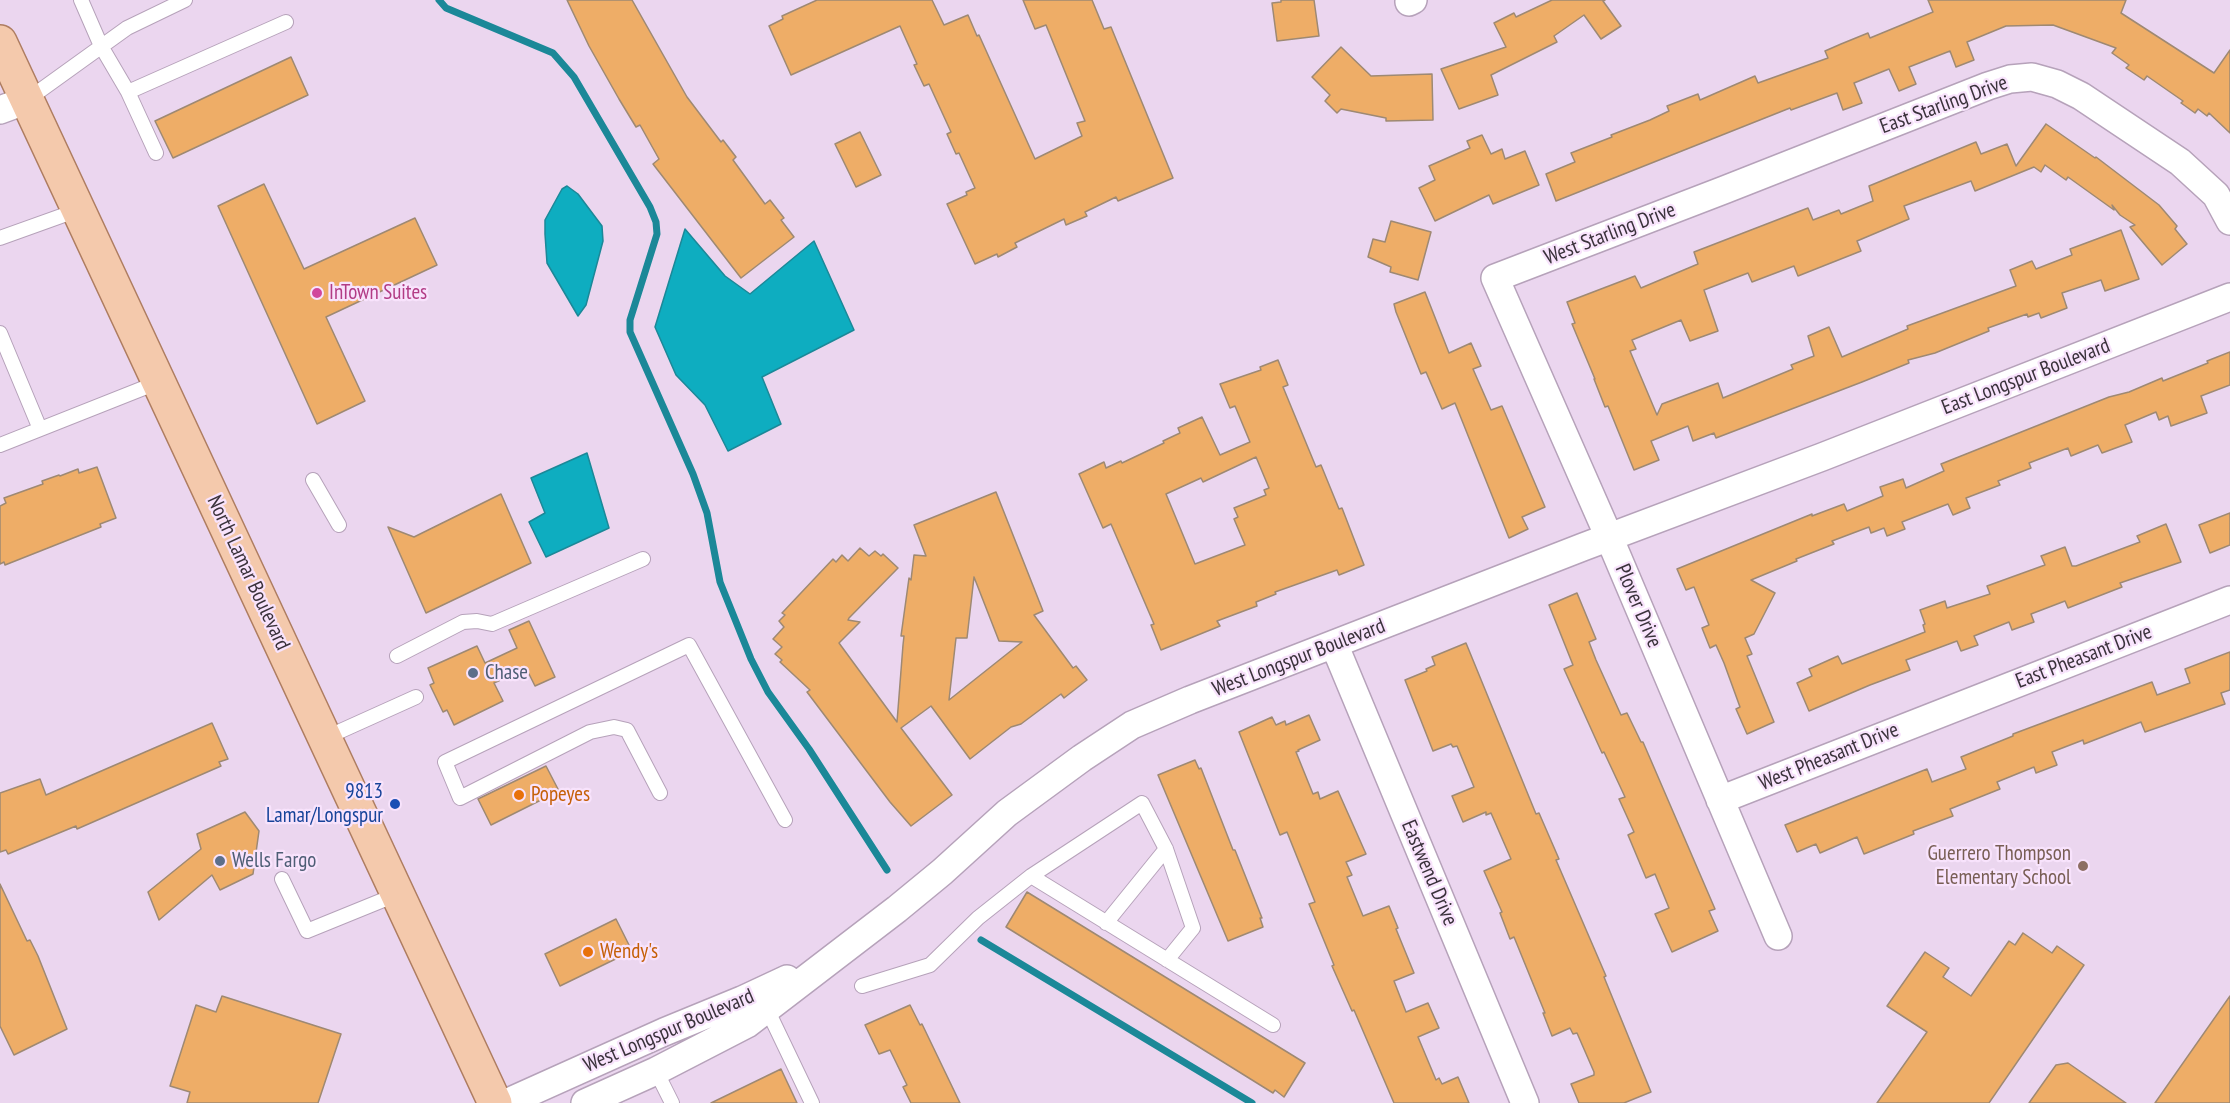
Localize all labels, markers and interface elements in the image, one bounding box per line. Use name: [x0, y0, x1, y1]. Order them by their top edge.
street label: East Starling Drive: [1877, 70, 2011, 140]
street label: West Starling Drive: [1541, 197, 1679, 271]
place label: InTown Suites: [329, 280, 427, 306]
marker: InTown Suites: [310, 286, 324, 300]
street label: East Longspur Boulevard: [1938, 333, 2114, 421]
street label: North Lamar Boulevard: [201, 492, 295, 654]
street label: Plover Drive: [1609, 560, 1667, 652]
street label: West Longspur Boulevard: [1209, 613, 1389, 703]
street label: East Pheasant Drive: [2012, 620, 2156, 694]
place label: Chase: [485, 660, 528, 686]
marker: Chase: [466, 666, 480, 680]
street label: West Pheasant Drive: [1756, 718, 1902, 796]
place label: 9813 Lamar/Longspur: [266, 779, 383, 829]
place label: Popeyes: [531, 782, 590, 808]
marker: Popeyes: [512, 788, 526, 802]
marker: 9813 Lamar/Longspur: [388, 797, 402, 811]
street label: Eastwend Drive: [1396, 816, 1462, 930]
place label: Guerrero Thompson Elementary School: [1928, 841, 2071, 891]
place label: Wells Fargo: [232, 848, 316, 874]
marker: Wells Fargo: [213, 854, 227, 868]
marker: Guerrero Thompson Elementary School: [2076, 859, 2090, 873]
place label: Wendy's: [600, 939, 658, 965]
marker: Wendy's: [581, 945, 595, 959]
street label: West Longspur Boulevard: [580, 984, 758, 1078]

